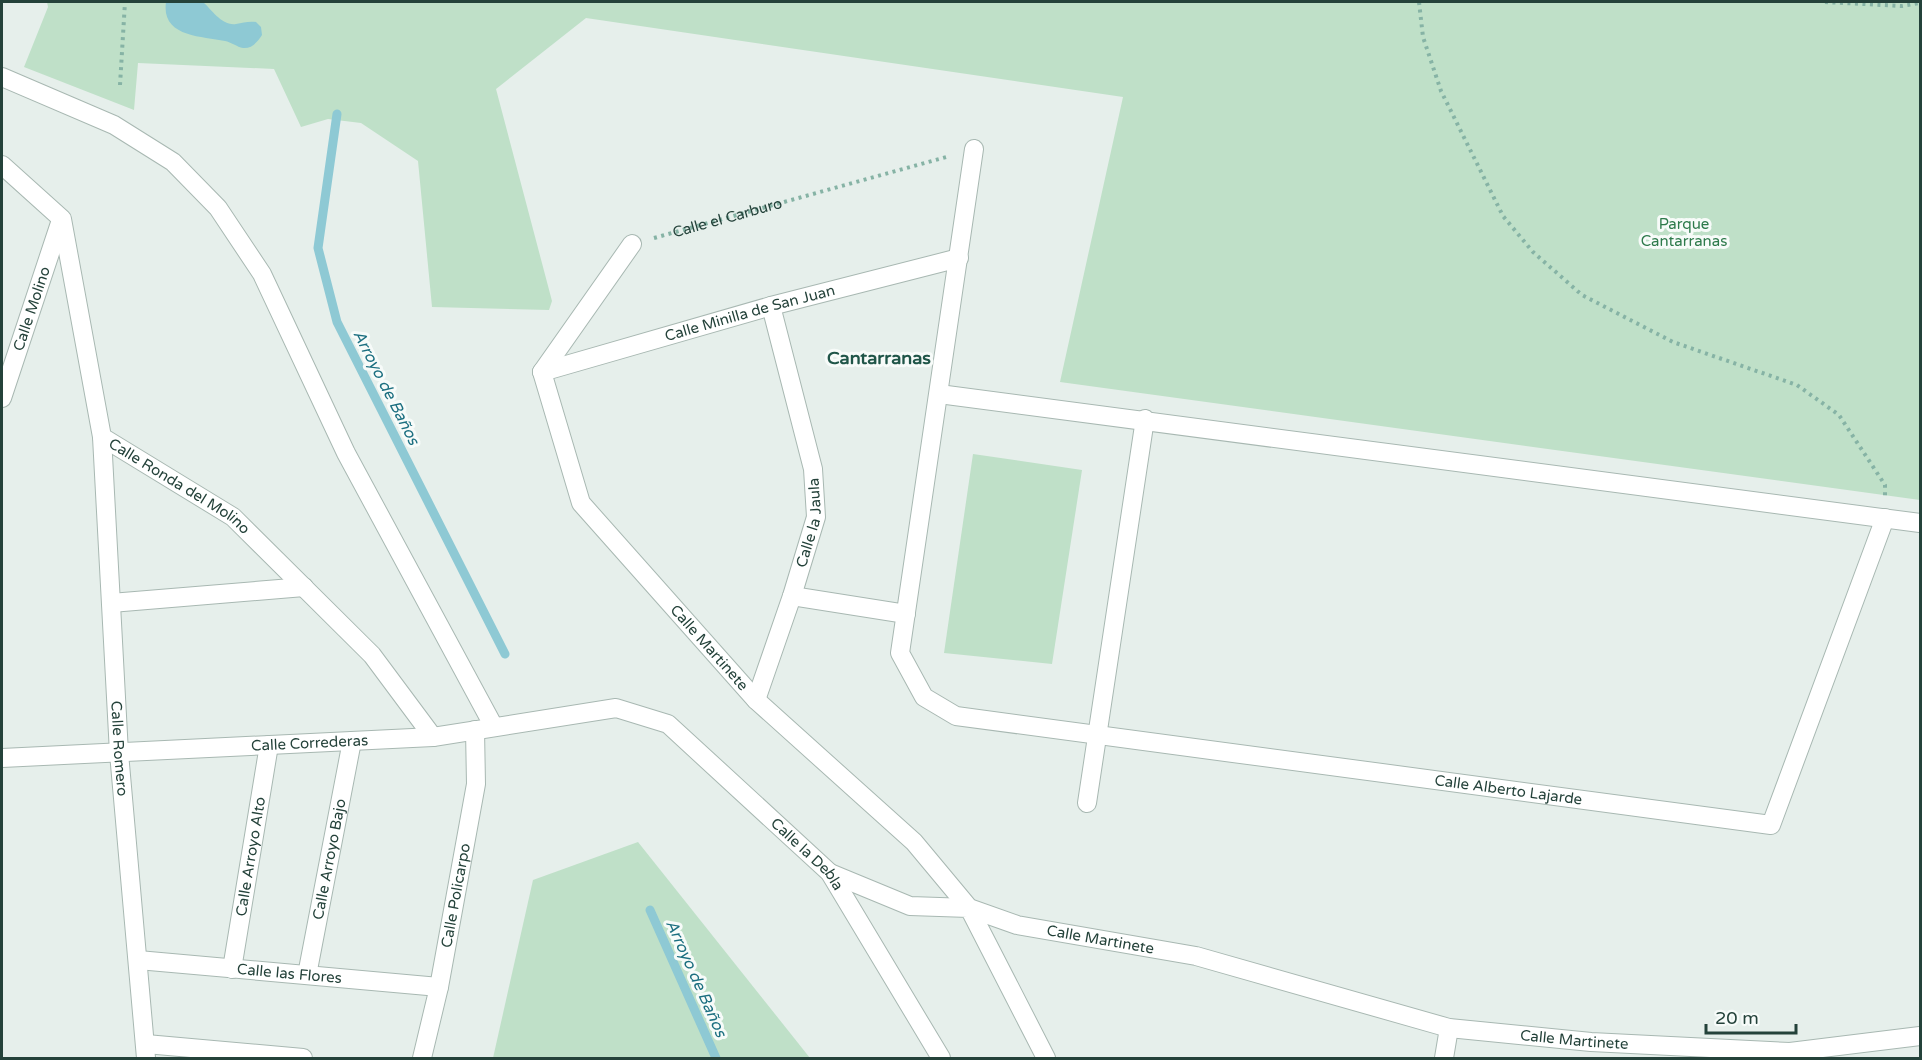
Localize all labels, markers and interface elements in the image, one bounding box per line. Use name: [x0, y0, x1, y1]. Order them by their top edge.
street label: Calle el Carburo: [670, 194, 784, 241]
park label: Parque Cantarranas: [1641, 215, 1727, 250]
street label: Calle Molino: [9, 264, 54, 353]
street label: Calle Minilla de San Juan: [663, 281, 837, 345]
water label: Arroyo de Baños: [349, 327, 424, 449]
district label: Cantarranas: [827, 347, 931, 369]
street label: Calle Ronda del Molino: [105, 434, 254, 538]
street label: Calle la Jaula: [792, 477, 825, 570]
street label: Calle Martinete: [667, 601, 752, 694]
street label: Calle Romero: [107, 700, 132, 797]
street label: Calle Correderas: [251, 731, 369, 755]
street label: Calle Alberto Lajarde: [1433, 771, 1583, 809]
street label: Calle Arroyo Alto: [232, 795, 269, 918]
street label: Calle Arroyo Bajo: [309, 797, 350, 921]
street label: Calle la Debla: [767, 814, 847, 894]
street label: Calle Policarpo: [437, 842, 474, 949]
water label: Arroyo de Baños: [661, 917, 731, 1041]
street label: Calle Martinete: [1045, 921, 1155, 958]
street label: Calle las Flores: [236, 960, 343, 987]
scale bar: [1706, 997, 1796, 1035]
text: 20 m: [1715, 1007, 1759, 1029]
street label: Calle Martinete: [1519, 1026, 1629, 1053]

